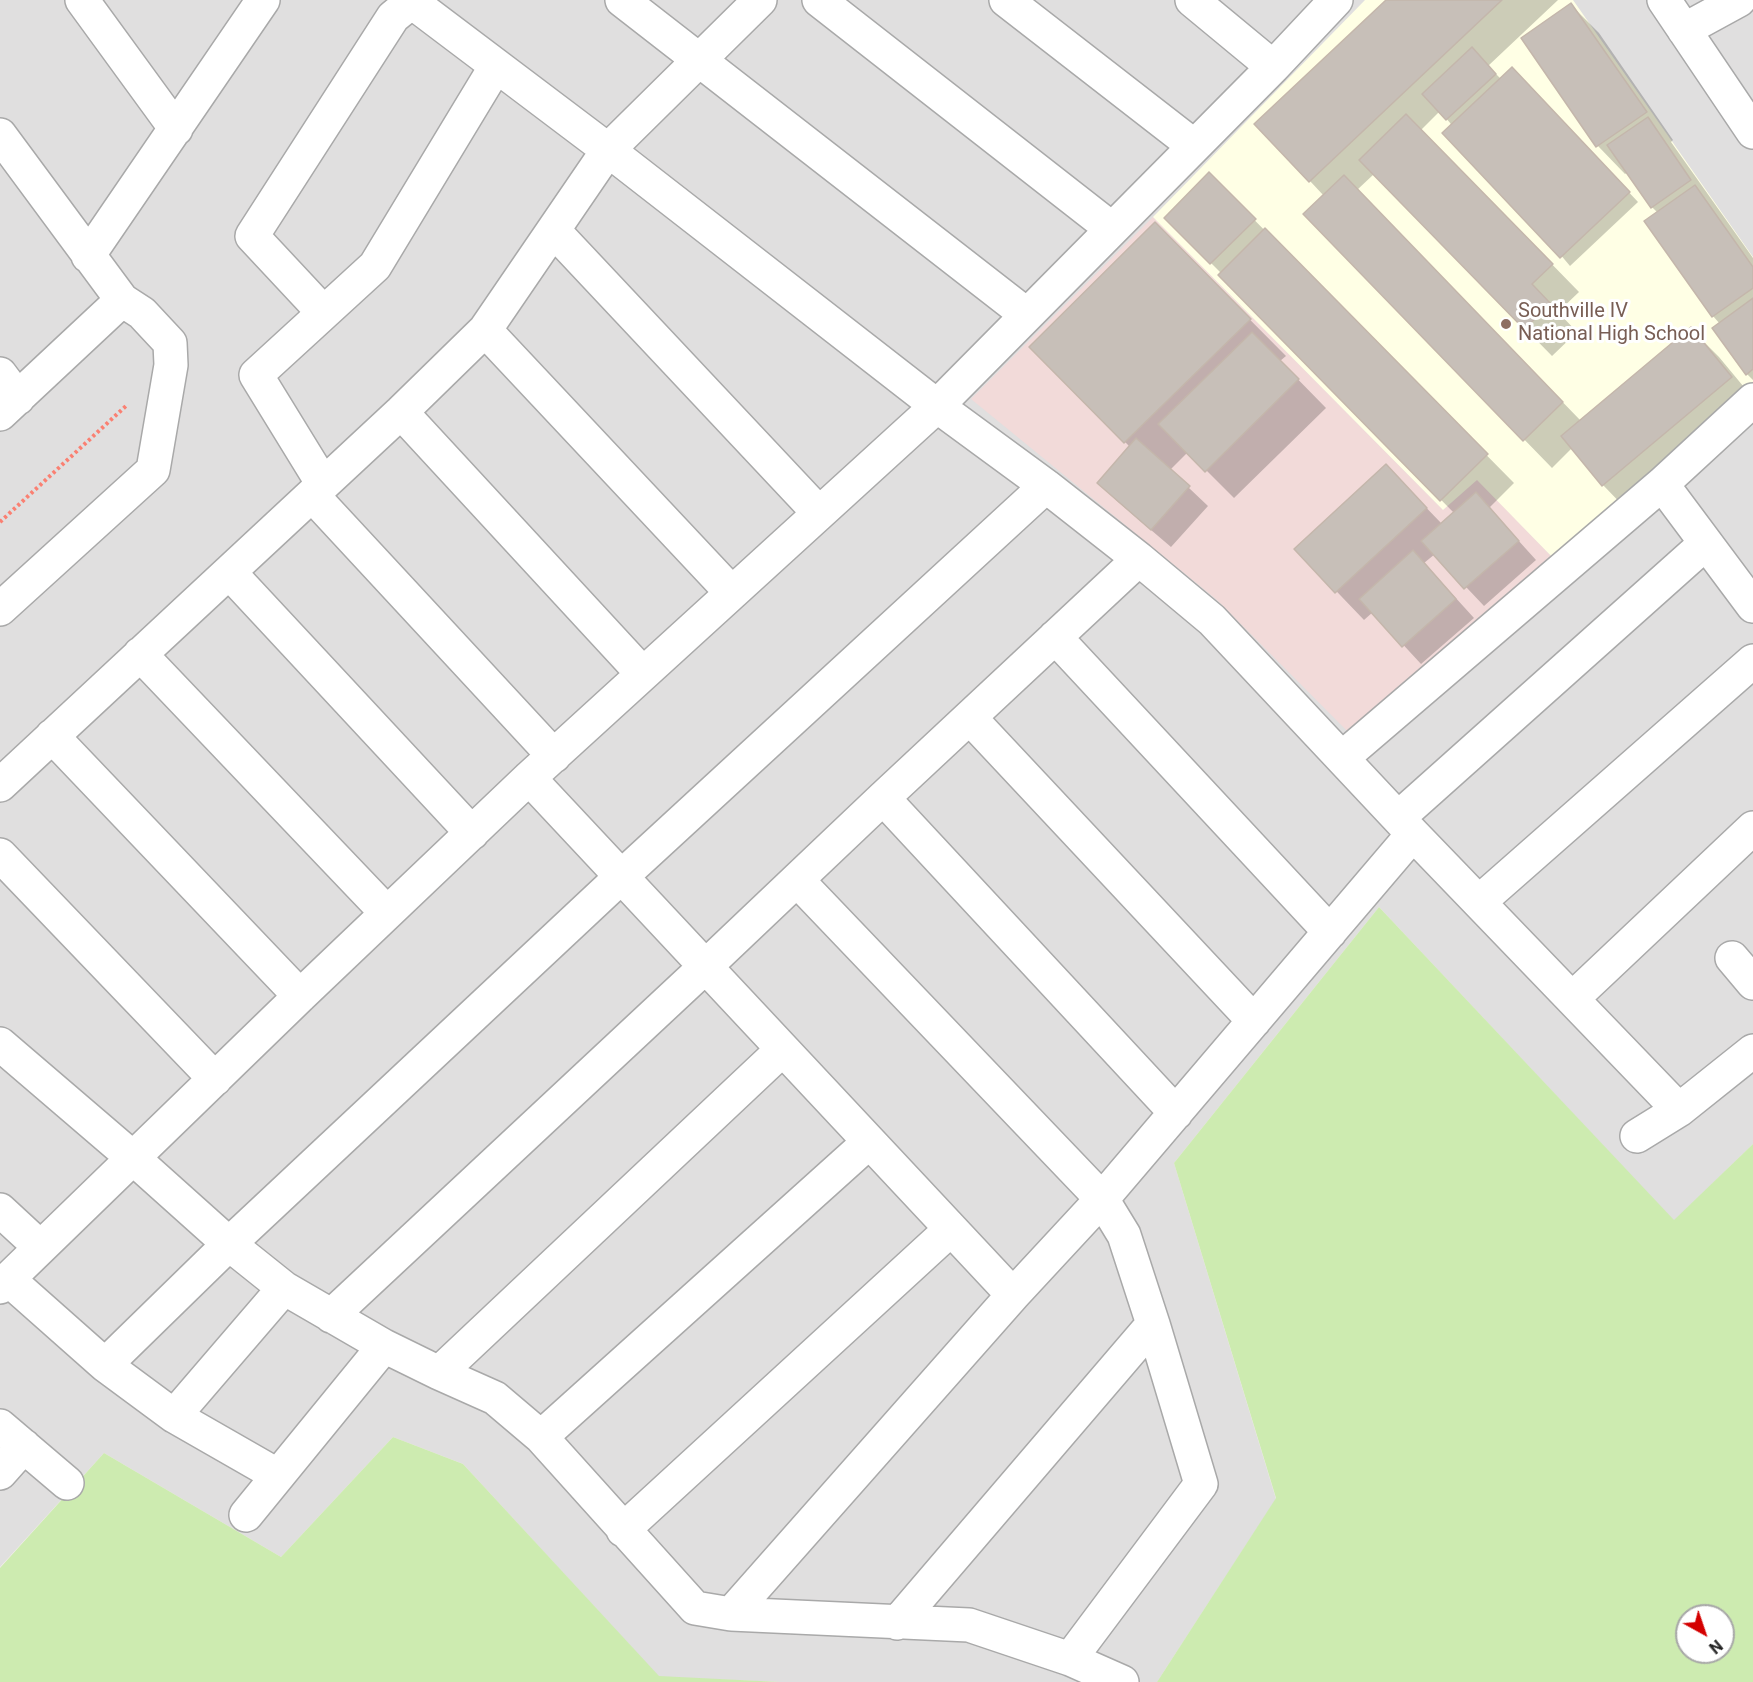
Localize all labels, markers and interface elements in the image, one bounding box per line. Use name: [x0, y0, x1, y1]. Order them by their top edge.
place label: Southville IV National High School: [1518, 300, 1705, 347]
marker: Southville IV National High School: [1499, 317, 1513, 331]
north arrow: [1675, 1604, 1735, 1664]
text: N: [1705, 1636, 1726, 1658]

